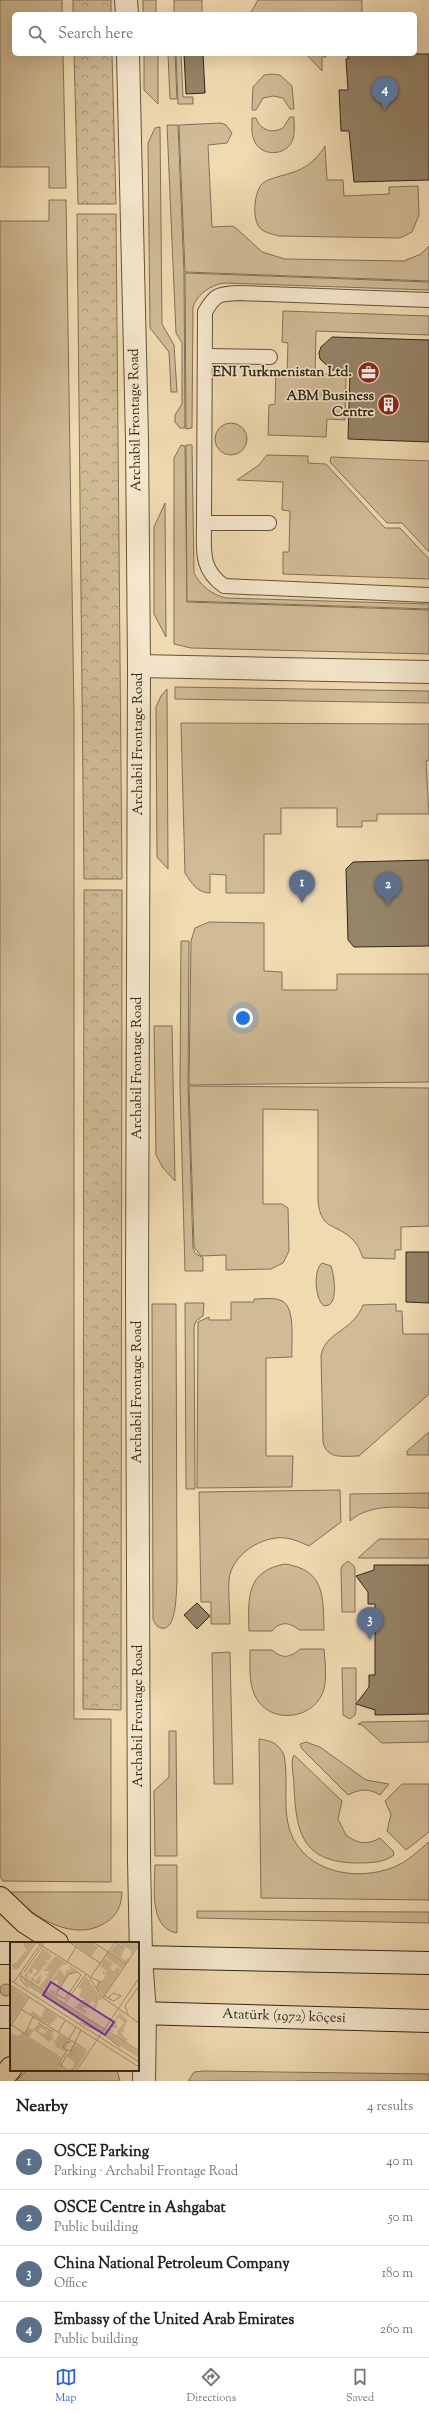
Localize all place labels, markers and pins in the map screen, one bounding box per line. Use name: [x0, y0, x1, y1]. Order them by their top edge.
pin: 4: [372, 77, 398, 110]
office icon: ENI Turkmenistan Ltd.: [355, 360, 381, 386]
place label: ENI Turkmenistan Ltd.: [213, 363, 352, 383]
place label: ABM Business Centre: [286, 387, 374, 423]
building icon: ABM Business Centre: [376, 392, 402, 418]
pin: 1: [289, 870, 315, 903]
pin: 2: [375, 872, 401, 905]
pin: 3: [357, 1607, 383, 1640]

